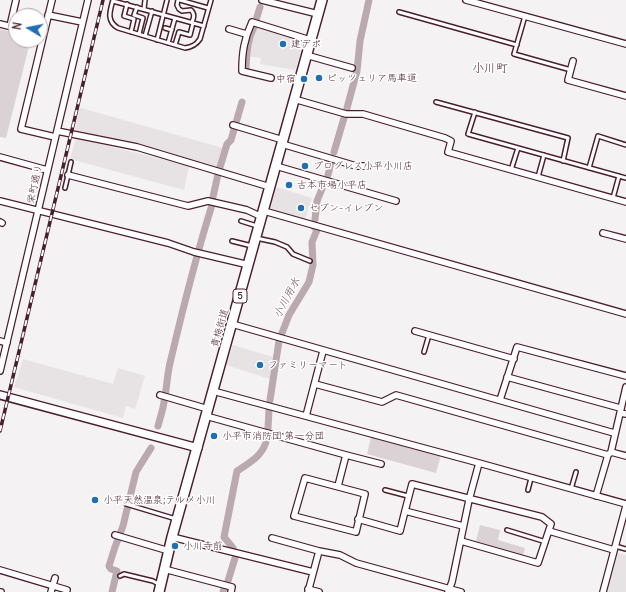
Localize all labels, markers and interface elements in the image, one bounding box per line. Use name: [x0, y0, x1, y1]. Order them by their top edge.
north arrow: [8, 8, 48, 48]
text: N: [10, 21, 25, 31]
place label: 建デポ: [291, 38, 321, 50]
marker: 建デポ: [278, 39, 288, 49]
district label: 小川町: [472, 62, 508, 76]
place label: ピッツェリア馬車道: [327, 72, 417, 84]
place label: 中宿: [276, 73, 296, 85]
marker: ピッツェリア馬車道: [314, 73, 324, 83]
marker: 中宿: [299, 74, 309, 84]
place label: プログレス小平小川店: [313, 160, 413, 172]
marker: プログレス小平小川店: [300, 161, 310, 171]
street label: 栄町通り: [25, 163, 45, 205]
place label: 古本市場小平店: [297, 179, 367, 191]
marker: 古本市場小平店: [284, 180, 294, 190]
place label: セブン-イレブン: [309, 202, 383, 214]
marker: セブン-イレブン: [296, 203, 306, 213]
water label: 小川用水: [271, 275, 303, 321]
road number: 5: [233, 289, 247, 303]
street label: 青梅街道: [209, 307, 231, 349]
place label: ファミリーマート: [268, 359, 348, 371]
marker: ファミリーマート: [255, 360, 265, 370]
place label: 小平市消防団 第一分団: [222, 430, 324, 442]
marker: 小平市消防団 第一分団: [209, 431, 219, 441]
place label: 小平天然温泉;テルメ小川: [103, 494, 215, 506]
marker: 小平天然温泉;テルメ小川: [90, 495, 100, 505]
place label: 小川寺前: [183, 540, 223, 552]
marker: 小川寺前: [170, 541, 180, 551]

